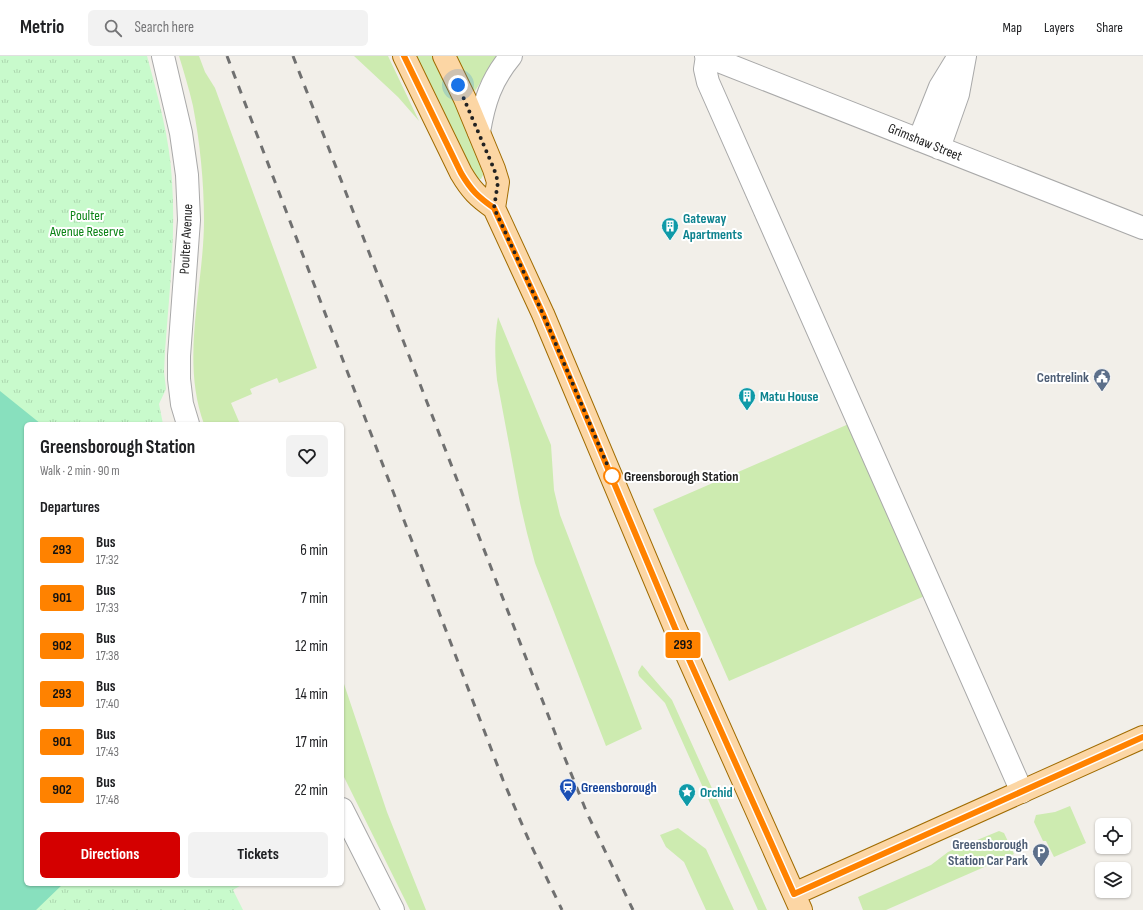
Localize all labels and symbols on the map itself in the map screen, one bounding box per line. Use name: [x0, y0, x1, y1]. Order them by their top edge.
your location: [448, 75, 468, 95]
street label: Grimshaw Street: [885, 119, 965, 165]
street label: Poulter Avenue: [176, 203, 196, 275]
park label: Poulter Avenue Reserve: [49, 207, 124, 240]
place label: Gateway Apartments: [682, 210, 742, 243]
building icon: Gateway Apartments: [660, 216, 680, 241]
public building icon: Centrelink: [1092, 367, 1112, 392]
place label: Centrelink: [1037, 369, 1089, 386]
building icon: Matu House: [737, 386, 757, 411]
place label: Matu House: [760, 388, 819, 405]
marker: Greensborough Station: [603, 467, 621, 485]
place label: Greensborough Station: [624, 468, 738, 485]
line badge: 293: [660, 632, 706, 658]
station icon: Greensborough: [558, 777, 578, 802]
place label: Greensborough: [581, 779, 657, 796]
place icon: Orchid: [677, 782, 697, 807]
place label: Orchid: [700, 784, 733, 801]
place label: Greensborough Station Car Park: [948, 836, 1028, 869]
parking icon: Greensborough Station Car Park: [1031, 842, 1051, 867]

